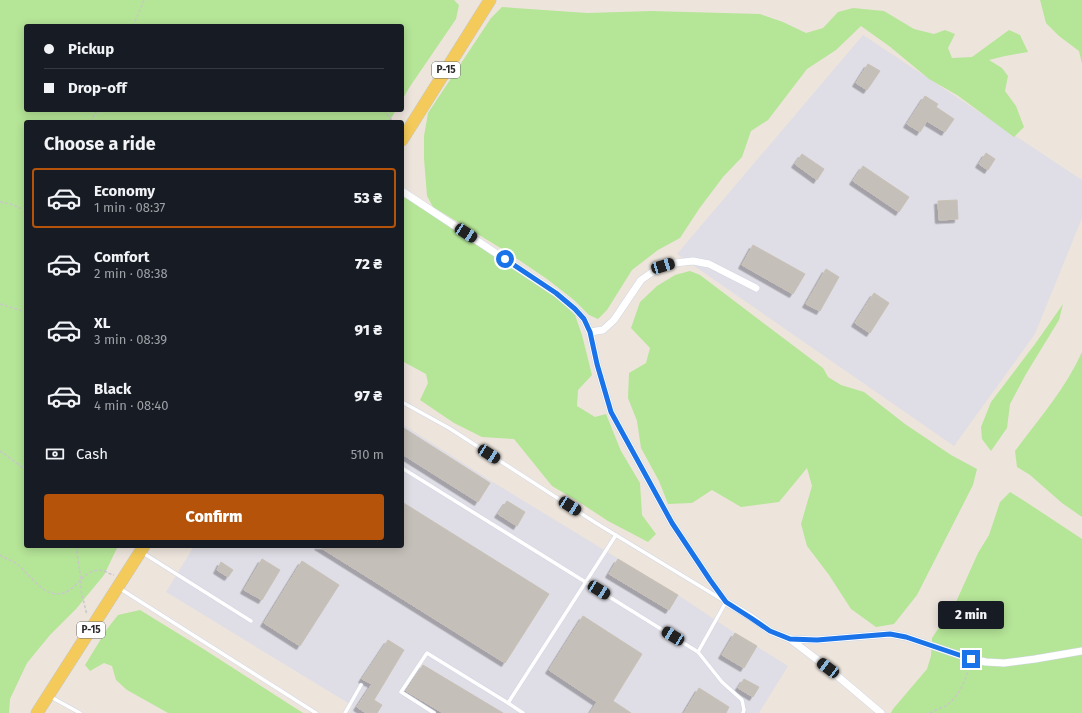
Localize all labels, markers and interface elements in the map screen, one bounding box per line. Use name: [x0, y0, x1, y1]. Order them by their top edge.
text: Pickup: [68, 40, 114, 58]
road number: Р-15: [432, 62, 460, 78]
text: Drop-off: [68, 79, 127, 97]
text: Choose a ride: [44, 133, 156, 155]
icon: car: [46, 180, 82, 216]
text: Economy: [94, 182, 155, 200]
text: 53 ₴: [354, 189, 382, 207]
text: 1 min · 08:37: [94, 200, 165, 215]
car: [453, 221, 479, 245]
icon: car: [46, 246, 82, 282]
text: Comfort: [94, 248, 150, 266]
route start: [496, 250, 514, 268]
text: 72 ₴: [355, 255, 382, 273]
car: [650, 257, 676, 275]
text: 2 min · 08:38: [94, 266, 168, 281]
icon: car: [46, 312, 82, 348]
text: XL: [94, 314, 110, 332]
text: 91 ₴: [354, 321, 382, 339]
text: 3 min · 08:39: [94, 332, 167, 347]
icon: car: [46, 378, 82, 414]
text: Black: [94, 380, 131, 398]
text: 97 ₴: [354, 387, 382, 405]
text: 4 min · 08:40: [94, 398, 168, 413]
car: [476, 442, 502, 466]
icon: cash: [44, 443, 66, 465]
text: Cash: [76, 445, 108, 463]
text: 510 m: [351, 447, 384, 462]
button: Confirm: [44, 494, 384, 540]
car: [557, 494, 583, 518]
car: [586, 579, 612, 601]
callout: 2 min: [938, 601, 1004, 629]
text: 2 min: [955, 607, 987, 622]
road number: Р-15: [77, 622, 105, 638]
car: [660, 625, 686, 647]
route end: [962, 650, 980, 668]
car: [815, 656, 841, 680]

